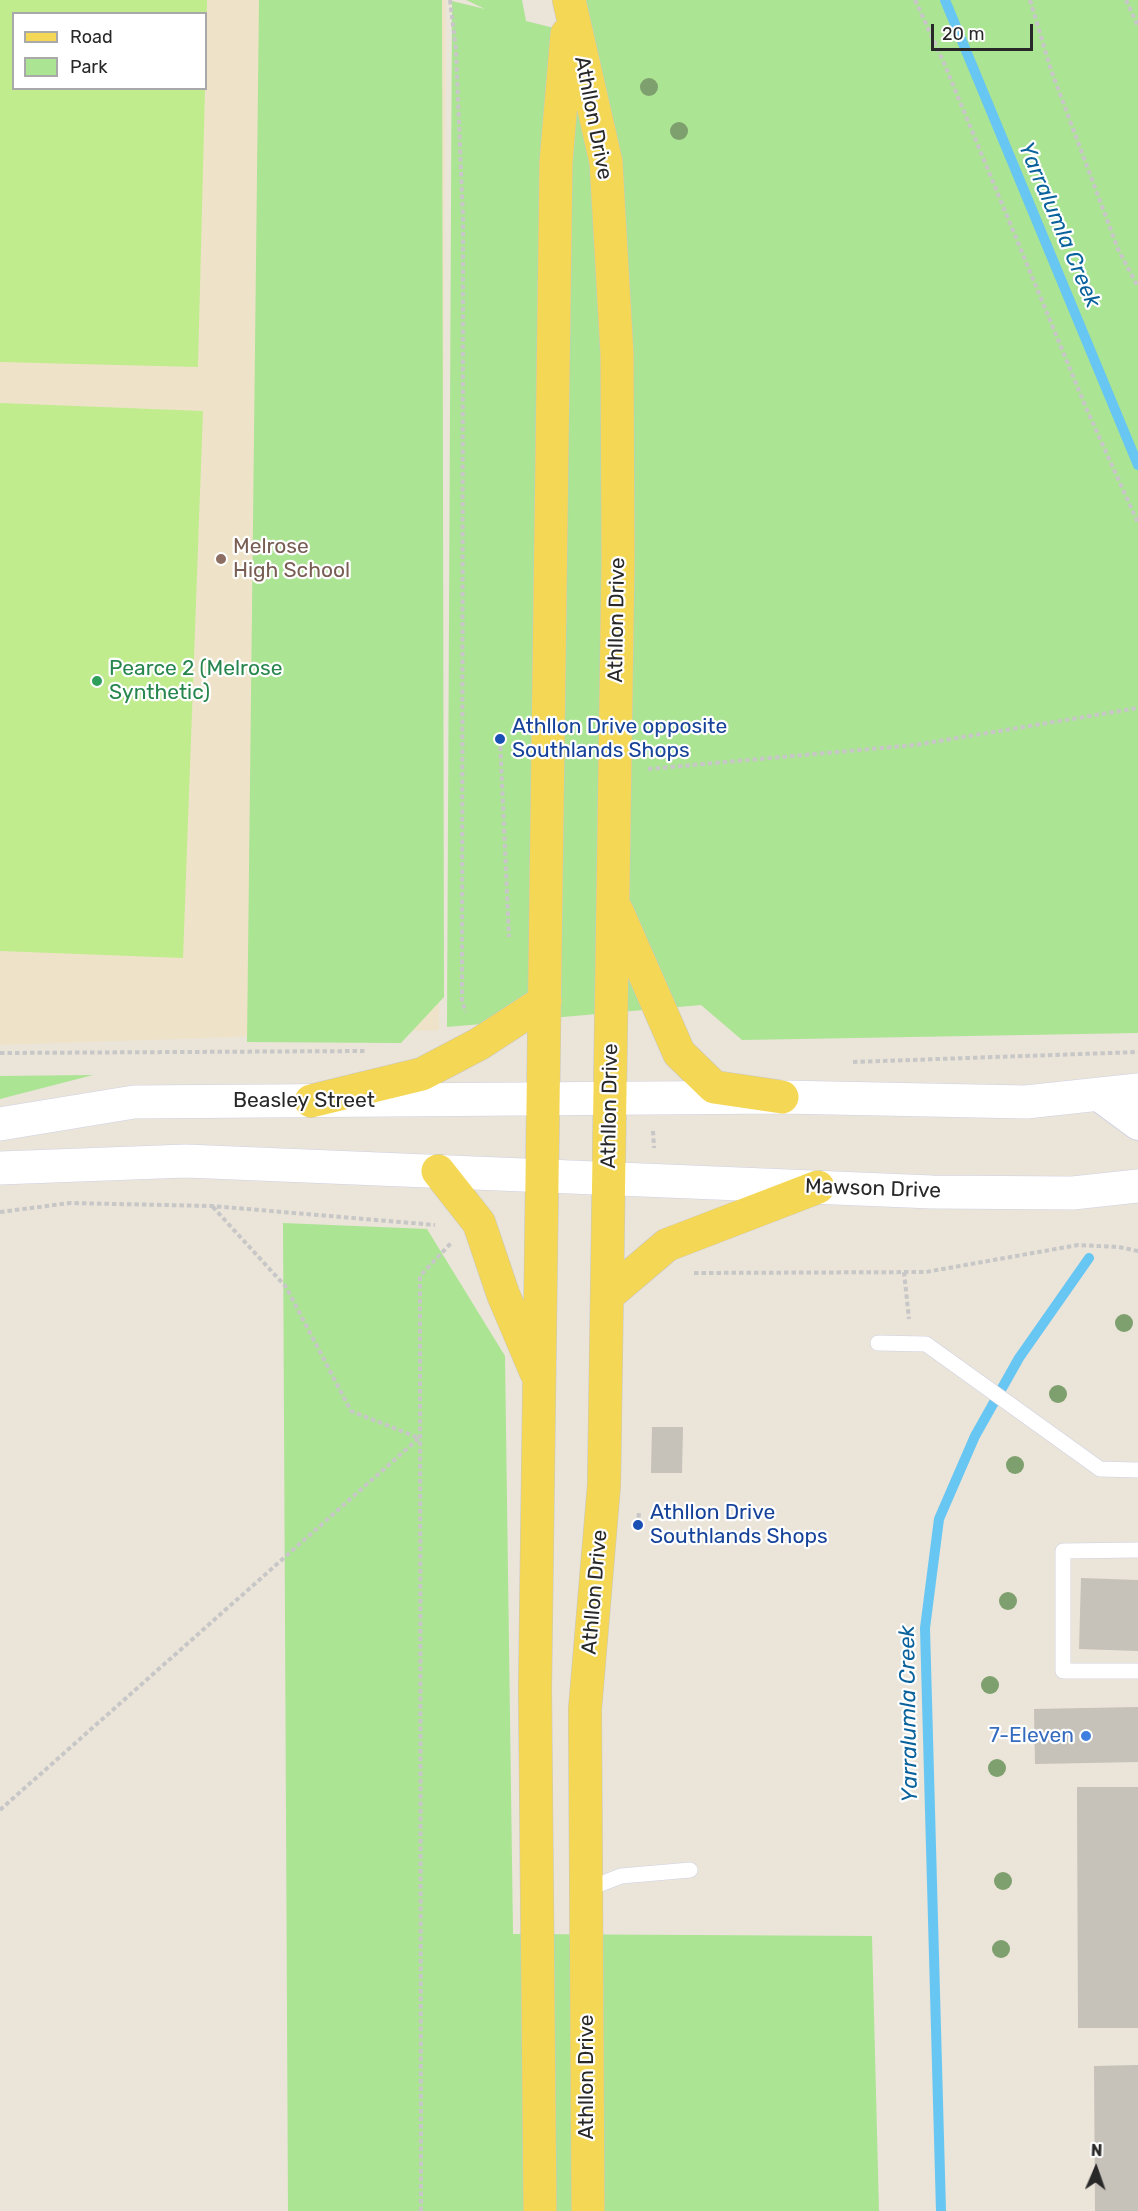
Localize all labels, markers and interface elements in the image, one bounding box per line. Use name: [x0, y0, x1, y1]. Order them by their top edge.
legend: [12, 12, 207, 90]
scale bar: [934, 12, 1036, 50]
text: 20 m: [942, 23, 984, 45]
text: Road: [70, 26, 113, 48]
street label: Athllon Drive: [569, 54, 617, 182]
text: Park: [70, 56, 107, 78]
water label: Yarralumla Creek: [1012, 138, 1106, 312]
place label: Melrose High School: [233, 534, 350, 584]
marker: Melrose High School: [214, 552, 228, 566]
street label: Athllon Drive: [603, 557, 631, 683]
place label: Pearce 2 (Melrose Synthetic): [109, 656, 282, 706]
marker: Pearce 2 (Melrose Synthetic): [90, 674, 104, 688]
place label: Athllon Drive opposite Southlands Shops: [512, 714, 727, 764]
marker: Athllon Drive opposite Southlands Shops: [493, 732, 507, 746]
street label: Athllon Drive: [596, 1043, 624, 1169]
street label: Beasley Street: [233, 1088, 375, 1114]
street label: Mawson Drive: [805, 1174, 941, 1204]
place label: Athllon Drive Southlands Shops: [650, 1500, 828, 1550]
marker: Athllon Drive Southlands Shops: [631, 1518, 645, 1532]
street label: Athllon Drive: [577, 1529, 613, 1655]
water label: Yarralumla Creek: [894, 1625, 924, 1803]
place label: 7-Eleven: [989, 1723, 1074, 1749]
marker: 7-Eleven: [1079, 1729, 1093, 1743]
street label: Athllon Drive: [574, 2014, 600, 2140]
north arrow: [1066, 2139, 1126, 2199]
text: N: [1091, 2141, 1103, 2160]

